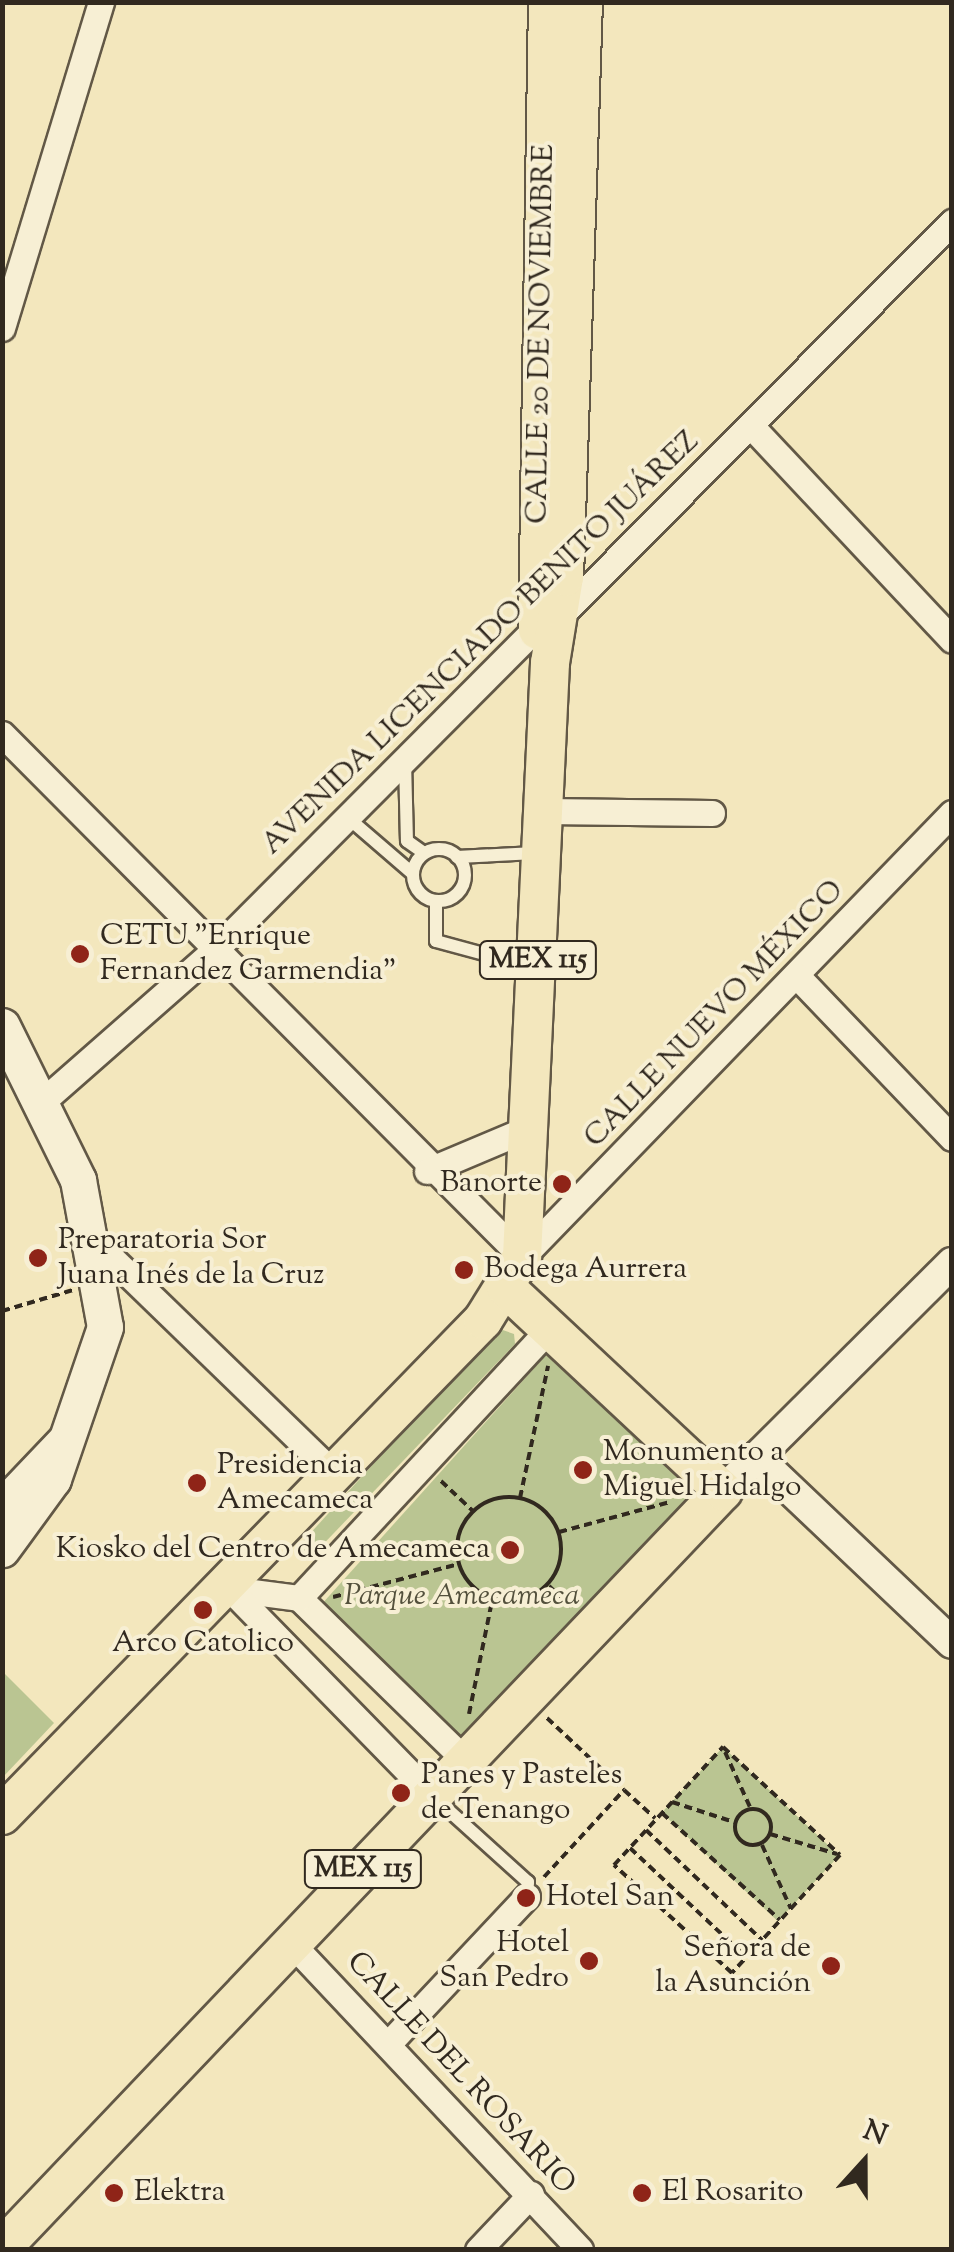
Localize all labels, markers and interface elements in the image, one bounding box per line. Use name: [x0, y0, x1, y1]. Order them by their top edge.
street label: CALLE 20 DE NOVIEMBRE: [521, 144, 563, 524]
street label: AVENIDA LICENCIADO BENITO JUÁREZ: [255, 425, 707, 863]
street label: CALLE NUEVO MÉXICO: [578, 874, 852, 1156]
place label: CETU "Enrique Fernandez Garmendia": [100, 919, 397, 990]
road number: MEX 115: [478, 937, 598, 983]
marker: CETU "Enrique Fernandez Garmendia": [69, 943, 91, 965]
place label: Banorte: [440, 1166, 542, 1202]
marker: Banorte: [551, 1173, 573, 1195]
place label: Preparatoria Sor Juana Inés de la Cruz: [58, 1223, 324, 1294]
marker: Preparatoria Sor Juana Inés de la Cruz: [27, 1247, 49, 1269]
place label: Bodega Aurrera: [484, 1252, 687, 1288]
marker: Bodega Aurrera: [453, 1259, 475, 1281]
place label: Monumento a Miguel Hidalgo: [603, 1435, 801, 1506]
place label: Presidencia Amecameca: [217, 1448, 373, 1518]
marker: Monumento a Miguel Hidalgo: [572, 1459, 594, 1481]
marker: Presidencia Amecameca: [186, 1472, 208, 1494]
place label: Kiosko del Centro de Amecameca: [56, 1532, 490, 1568]
marker: Kiosko del Centro de Amecameca: [499, 1539, 521, 1561]
park label: Parque Amecameca: [344, 1579, 580, 1615]
marker: Arco Catolico: [192, 1599, 214, 1621]
place label: Arco Catolico: [112, 1626, 294, 1662]
place label: Panes y Pasteles de Tenango: [421, 1758, 622, 1828]
marker: Panes y Pasteles de Tenango: [390, 1782, 412, 1804]
road number: MEX 115: [303, 1846, 423, 1892]
place label: Hotel San: [546, 1880, 674, 1916]
marker: Hotel San: [515, 1887, 537, 1909]
place label: Hotel San Pedro: [439, 1926, 569, 1996]
place label: Señora de la Asunción: [655, 1931, 811, 2002]
street label: CALLE DEL ROSARIO: [338, 1945, 582, 2203]
marker: Hotel San Pedro: [578, 1950, 600, 1972]
marker: Señora de la Asunción: [820, 1955, 842, 1977]
text: N: [857, 2111, 892, 2157]
north arrow: [814, 2112, 914, 2212]
place label: Elektra: [134, 2175, 225, 2211]
place label: El Rosarito: [662, 2175, 803, 2211]
marker: Elektra: [103, 2182, 125, 2204]
marker: El Rosarito: [631, 2182, 653, 2204]

